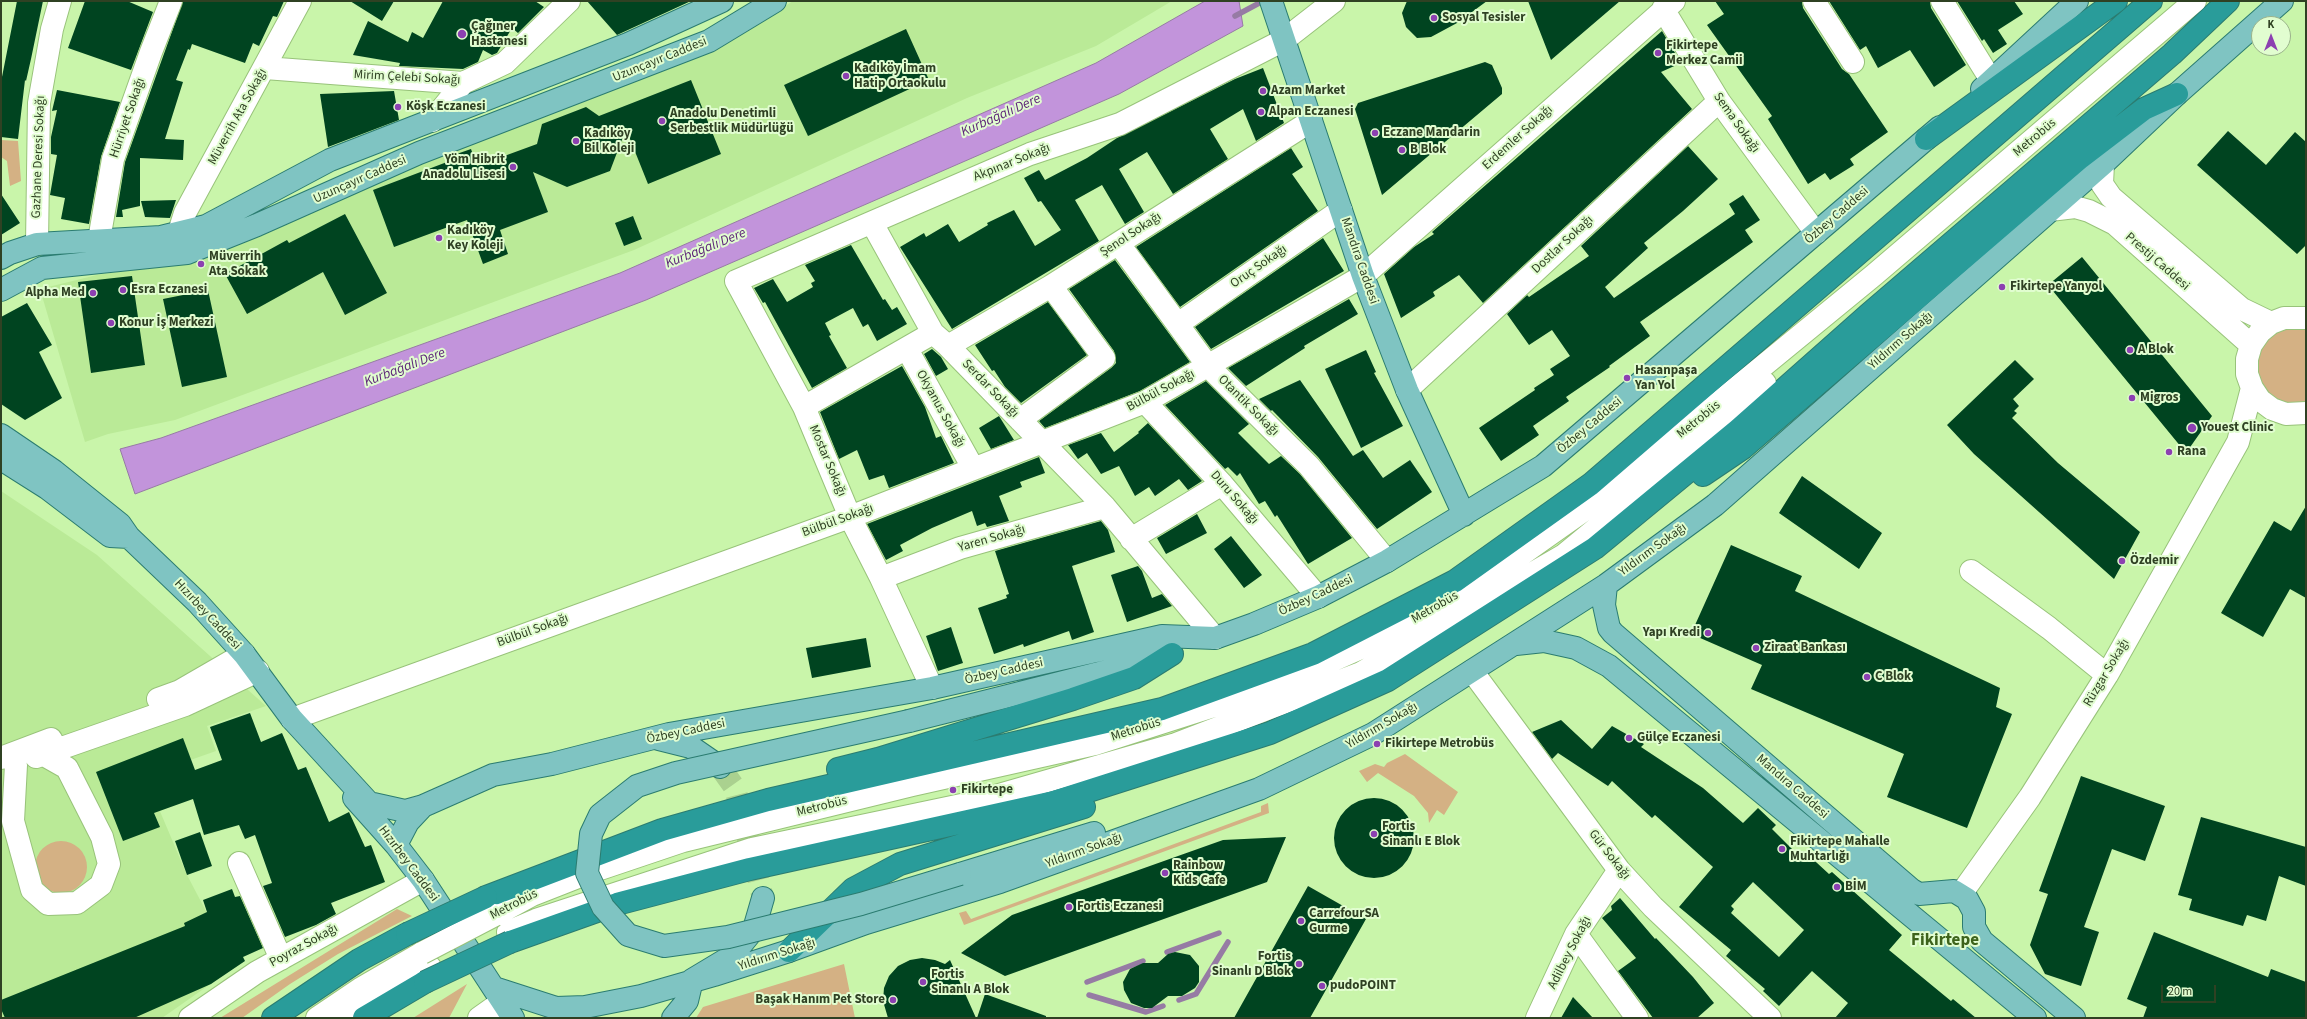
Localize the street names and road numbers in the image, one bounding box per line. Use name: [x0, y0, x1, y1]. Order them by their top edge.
street label: Uzunçayır Caddesi: [611, 34, 709, 86]
street label: Müverrih Ata Sokağı: [205, 66, 271, 168]
street label: Mirim Çelebi Sokağı: [353, 67, 461, 89]
street label: Hürriyet Sokağı: [107, 76, 149, 160]
street label: Sema Sokağı: [1710, 90, 1762, 156]
street label: Gazhane Deresi Sokağı: [29, 95, 49, 219]
street label: Erdemler Sokağı: [1480, 102, 1556, 174]
street label: Metrobüs: [2010, 116, 2060, 160]
street label: Akpınar Sokağı: [971, 141, 1053, 185]
street label: Uzunçayır Caddesi: [311, 152, 409, 208]
street label: Özbey Caddesi: [1802, 184, 1872, 248]
street label: Şenol Sokağı: [1097, 209, 1165, 261]
street label: Dostlar Sokağı: [1529, 213, 1597, 277]
street label: Mandıra Caddesi: [1337, 216, 1381, 306]
street label: Prestij Caddesi: [2122, 230, 2192, 294]
street label: Oruç Sokağı: [1228, 242, 1290, 292]
street label: Yıldırım Sokağı: [1866, 309, 1936, 373]
street label: Serdar Sokağı: [958, 357, 1022, 421]
street label: Okyanus Sokağı: [912, 367, 968, 451]
street label: Bülbül Sokağı: [1124, 367, 1198, 415]
street label: Otantik Sokağı: [1214, 372, 1282, 440]
street label: Özbey Caddesi: [1554, 394, 1626, 458]
street label: Metrobüs: [1674, 398, 1724, 442]
street label: Mostar Sokağı: [805, 423, 849, 499]
street label: Duru Sokağı: [1207, 468, 1261, 528]
street label: Bülbül Sokağı: [800, 501, 876, 541]
street label: Yıldırım Sokağı: [1616, 520, 1690, 580]
street label: Yaren Sokağı: [957, 522, 1027, 556]
street label: Özbey Caddesi: [1276, 572, 1356, 620]
street label: Hızırbey Caddesi: [170, 576, 244, 654]
street label: Metrobüs: [1409, 588, 1461, 628]
street label: Bülbül Sokağı: [495, 611, 571, 651]
street label: Rüzgar Sokağı: [2081, 636, 2133, 710]
street label: Özbey Caddesi: [963, 655, 1045, 689]
street label: Yıldırım Sokağı: [1343, 699, 1421, 753]
street label: Metrobüs: [1109, 715, 1163, 745]
street label: Özbey Caddesi: [645, 716, 727, 748]
street label: Mandıra Caddesi: [1753, 751, 1831, 823]
street label: Metrobüs: [795, 793, 849, 821]
street label: Hızırbey Caddesi: [374, 823, 442, 905]
street label: Gür Sokağı: [1585, 827, 1633, 883]
street label: Yıldırım Sokağı: [1044, 830, 1124, 872]
street label: Metrobüs: [488, 886, 540, 924]
street label: Adilbey Sokağı: [1545, 914, 1595, 992]
street label: Poyraz Sokağı: [267, 921, 341, 971]
street label: Yıldırım Sokağı: [736, 935, 818, 975]

